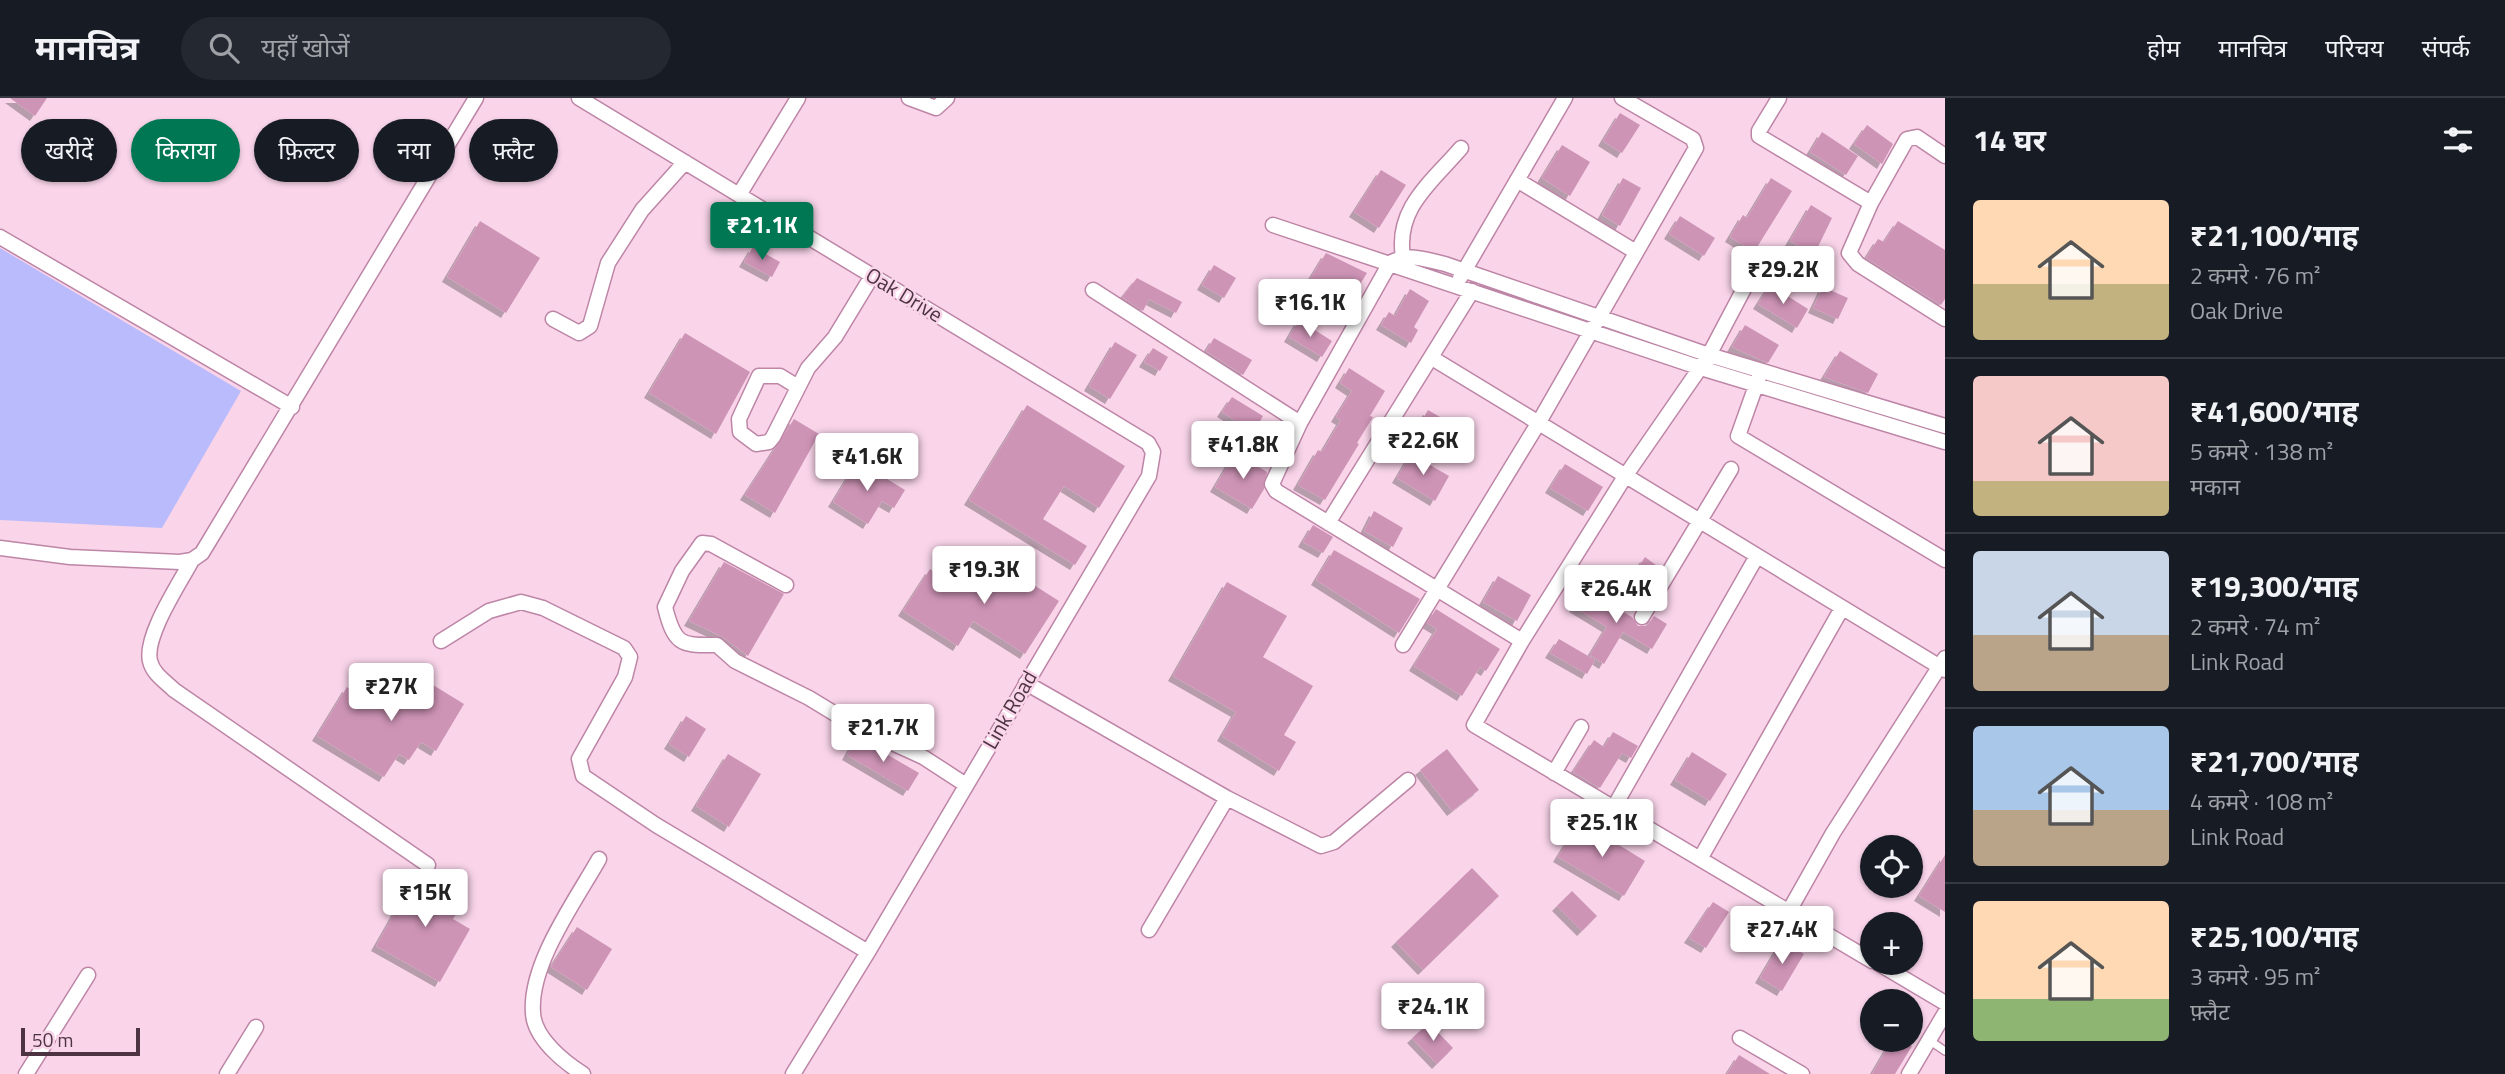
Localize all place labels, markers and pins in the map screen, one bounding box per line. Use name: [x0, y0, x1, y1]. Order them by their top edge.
pin: ₹21.1K: [705, 202, 819, 262]
pin: ₹29.2K: [1726, 246, 1840, 306]
pin: ₹16.1K: [1253, 280, 1367, 339]
pin: ₹22.6K: [1366, 418, 1480, 477]
pin: ₹41.8K: [1186, 422, 1300, 481]
pin: ₹41.6K: [810, 434, 924, 493]
pin: ₹19.3K: [927, 546, 1041, 606]
pin: ₹26.4K: [1559, 566, 1673, 625]
pin: ₹27K: [350, 664, 432, 723]
pin: ₹21.7K: [826, 704, 940, 764]
pin: ₹25.1K: [1545, 800, 1659, 859]
pin: ₹15K: [384, 870, 466, 929]
pin: ₹27.4K: [1725, 906, 1839, 966]
pin: ₹24.1K: [1376, 984, 1490, 1043]

